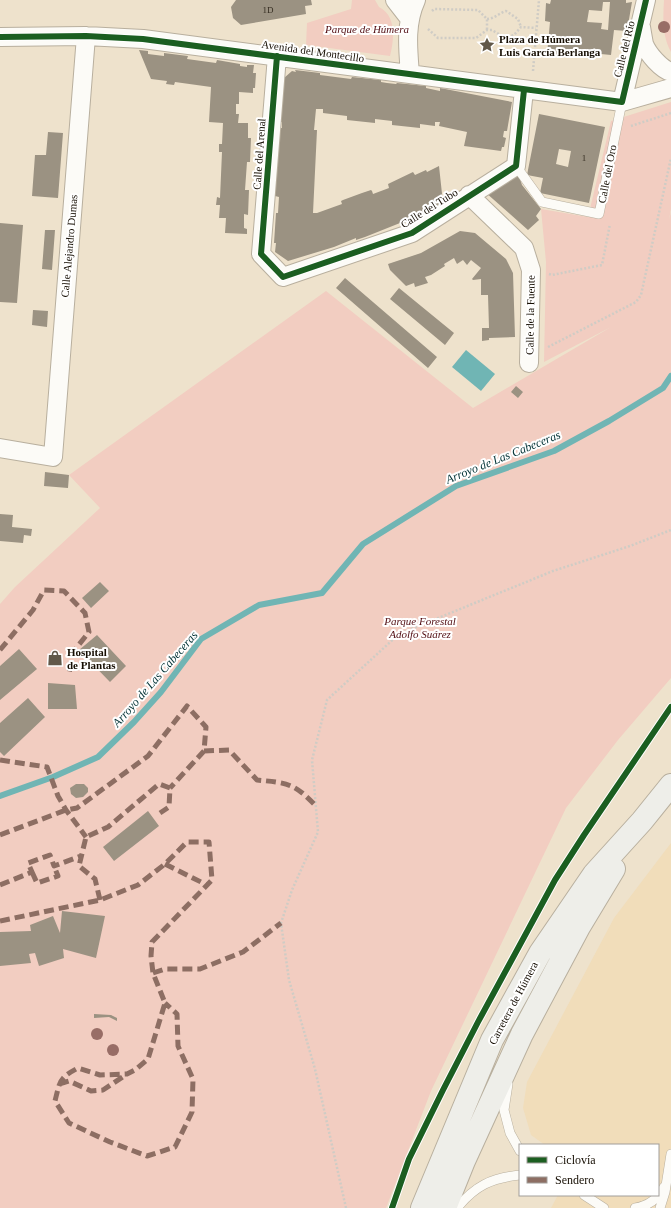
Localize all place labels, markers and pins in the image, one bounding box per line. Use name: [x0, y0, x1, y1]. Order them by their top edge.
place label: Plaza de Húmera Luis García Berlanga: [499, 33, 601, 58]
place icon: Plaza de Húmera Luis García Berlanga: [478, 36, 496, 54]
place label: Hospital de Plantas: [67, 646, 116, 671]
shop icon: Hospital de Plantas: [46, 649, 64, 667]

